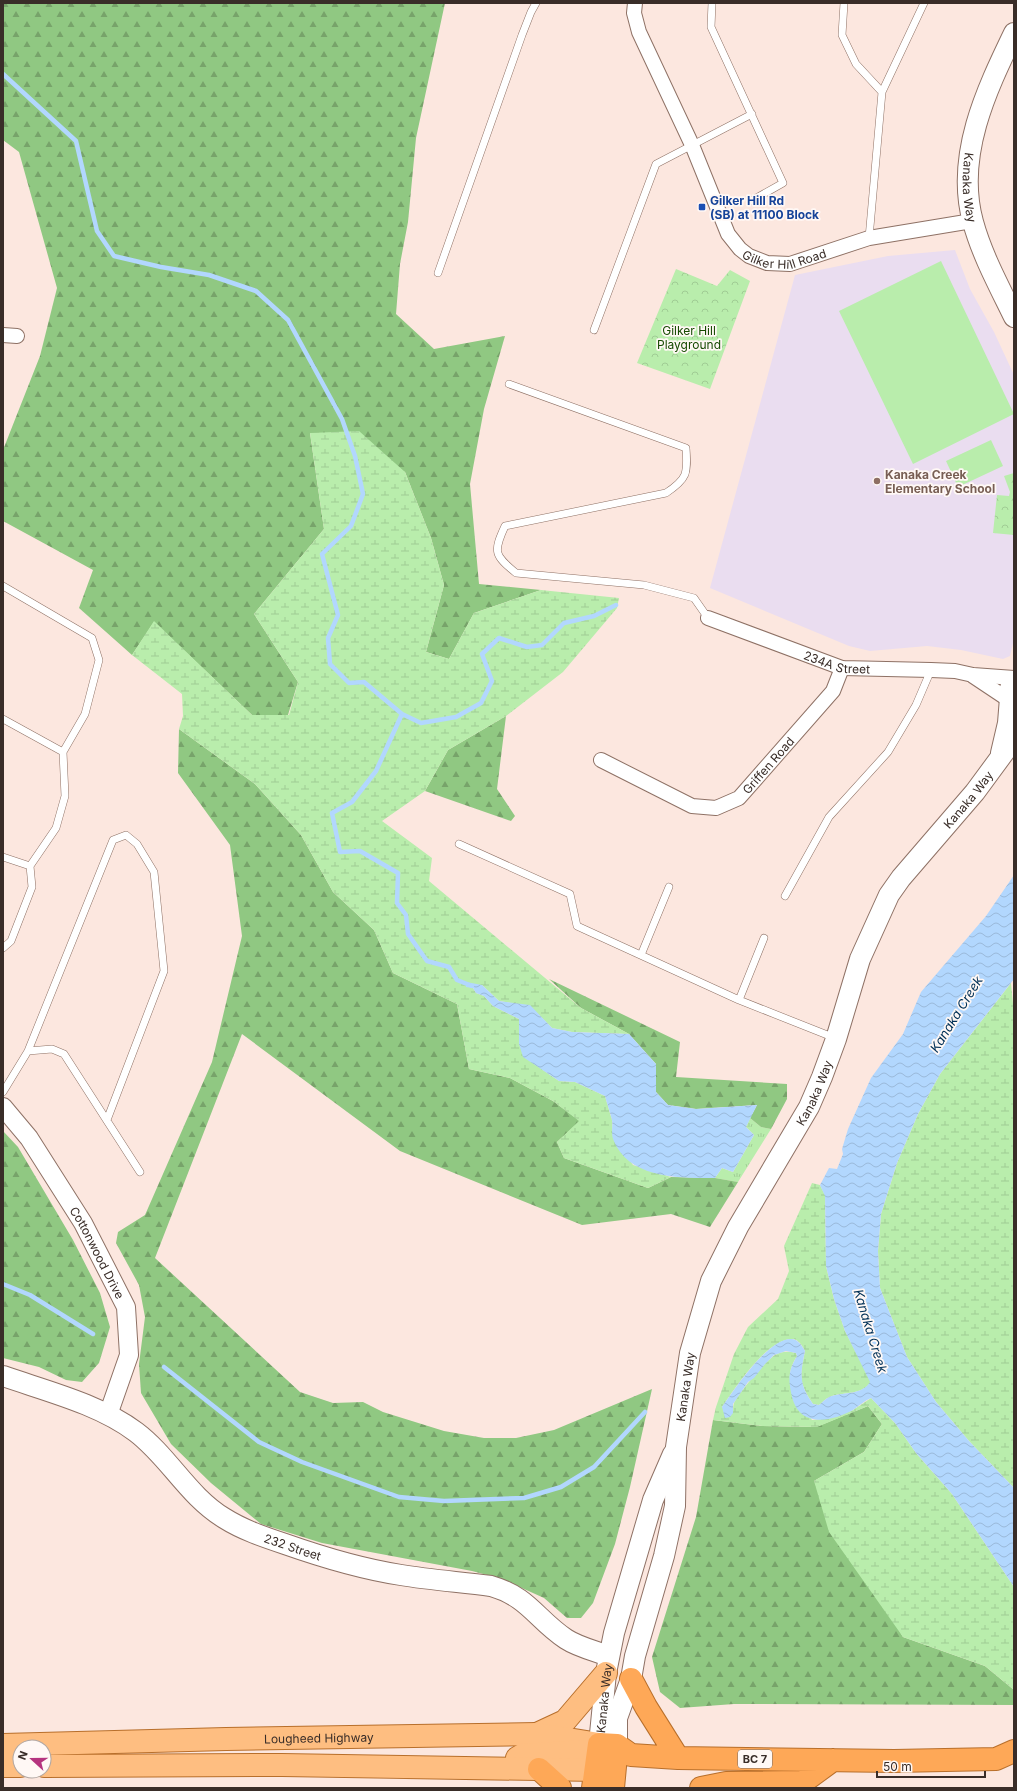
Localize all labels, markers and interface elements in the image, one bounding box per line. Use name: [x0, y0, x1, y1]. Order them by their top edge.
street label: Kanaka Way: [960, 152, 980, 224]
place label: Gilker Hill Rd (SB) at 11100 Block: [710, 193, 819, 222]
marker: Gilker Hill Rd (SB) at 11100 Block: [697, 202, 707, 212]
street label: Gilker Hill Road: [740, 245, 828, 271]
park label: Gilker Hill Playground: [657, 323, 721, 352]
place label: Kanaka Creek Elementary School: [885, 467, 995, 496]
marker: Kanaka Creek Elementary School: [872, 476, 882, 486]
street label: 234A Street: [802, 647, 870, 676]
street label: Griffen Road: [739, 733, 797, 797]
street label: Kanaka Way: [940, 767, 996, 831]
water label: Kanaka Creek: [926, 972, 986, 1055]
street label: Kanaka Way: [792, 1058, 835, 1128]
street label: Cottonwood Drive: [67, 1204, 128, 1301]
water label: Kanaka Creek: [851, 1287, 892, 1376]
street label: Kanaka Way: [672, 1351, 698, 1422]
street label: 232 Street: [262, 1530, 323, 1563]
street label: Kanaka Way: [593, 1662, 615, 1734]
street label: Lougheed Highway: [264, 1729, 374, 1746]
north arrow: [12, 1739, 52, 1779]
text: N: [15, 1749, 31, 1762]
road number: BC 7: [738, 1750, 772, 1768]
scale bar: [877, 1753, 985, 1779]
text: 50 m: [883, 1759, 912, 1774]

